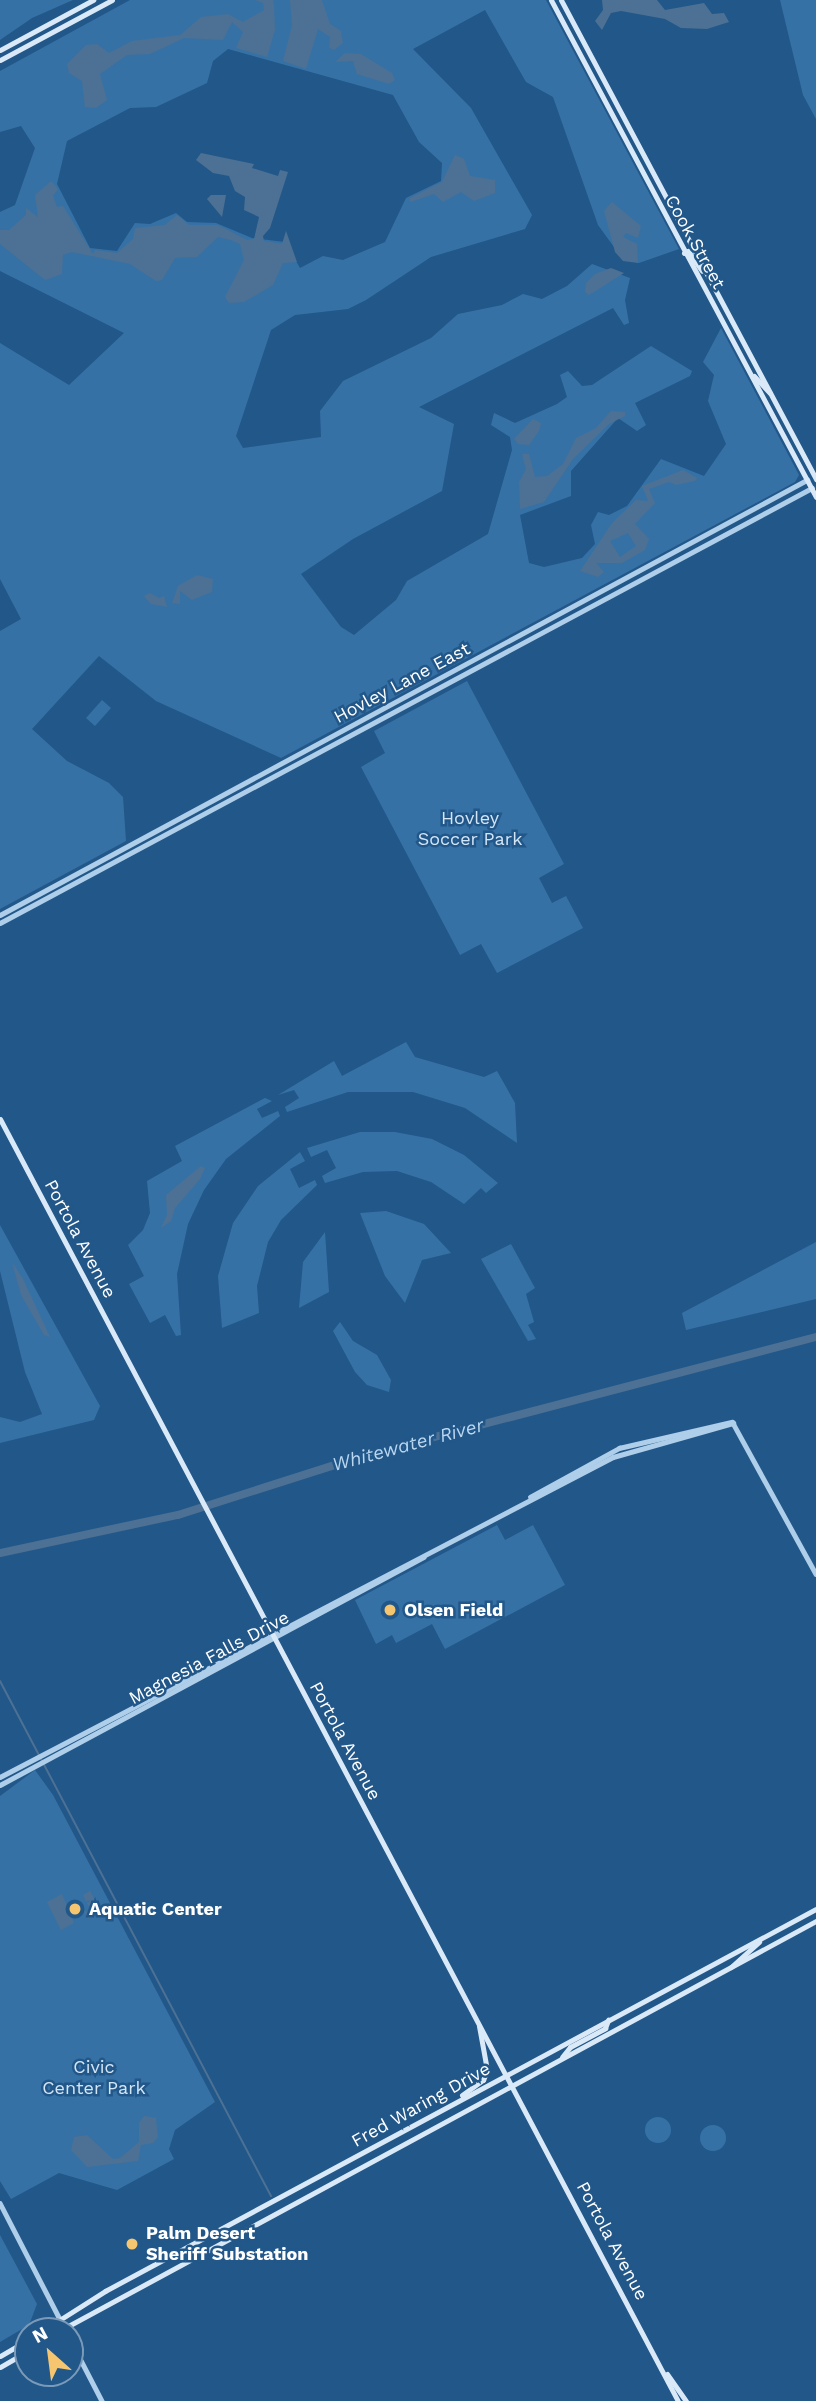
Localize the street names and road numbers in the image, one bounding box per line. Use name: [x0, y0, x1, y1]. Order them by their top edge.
street label: Cook Street: [660, 191, 730, 293]
street label: Hovley Lane East: [330, 638, 474, 728]
street label: Portola Avenue: [39, 1176, 121, 1302]
street label: Magnesia Falls Drive: [125, 1606, 293, 1710]
street label: Portola Avenue: [304, 1678, 386, 1804]
street label: Fred Waring Drive: [348, 2058, 494, 2152]
street label: Portola Avenue: [571, 2178, 653, 2304]

